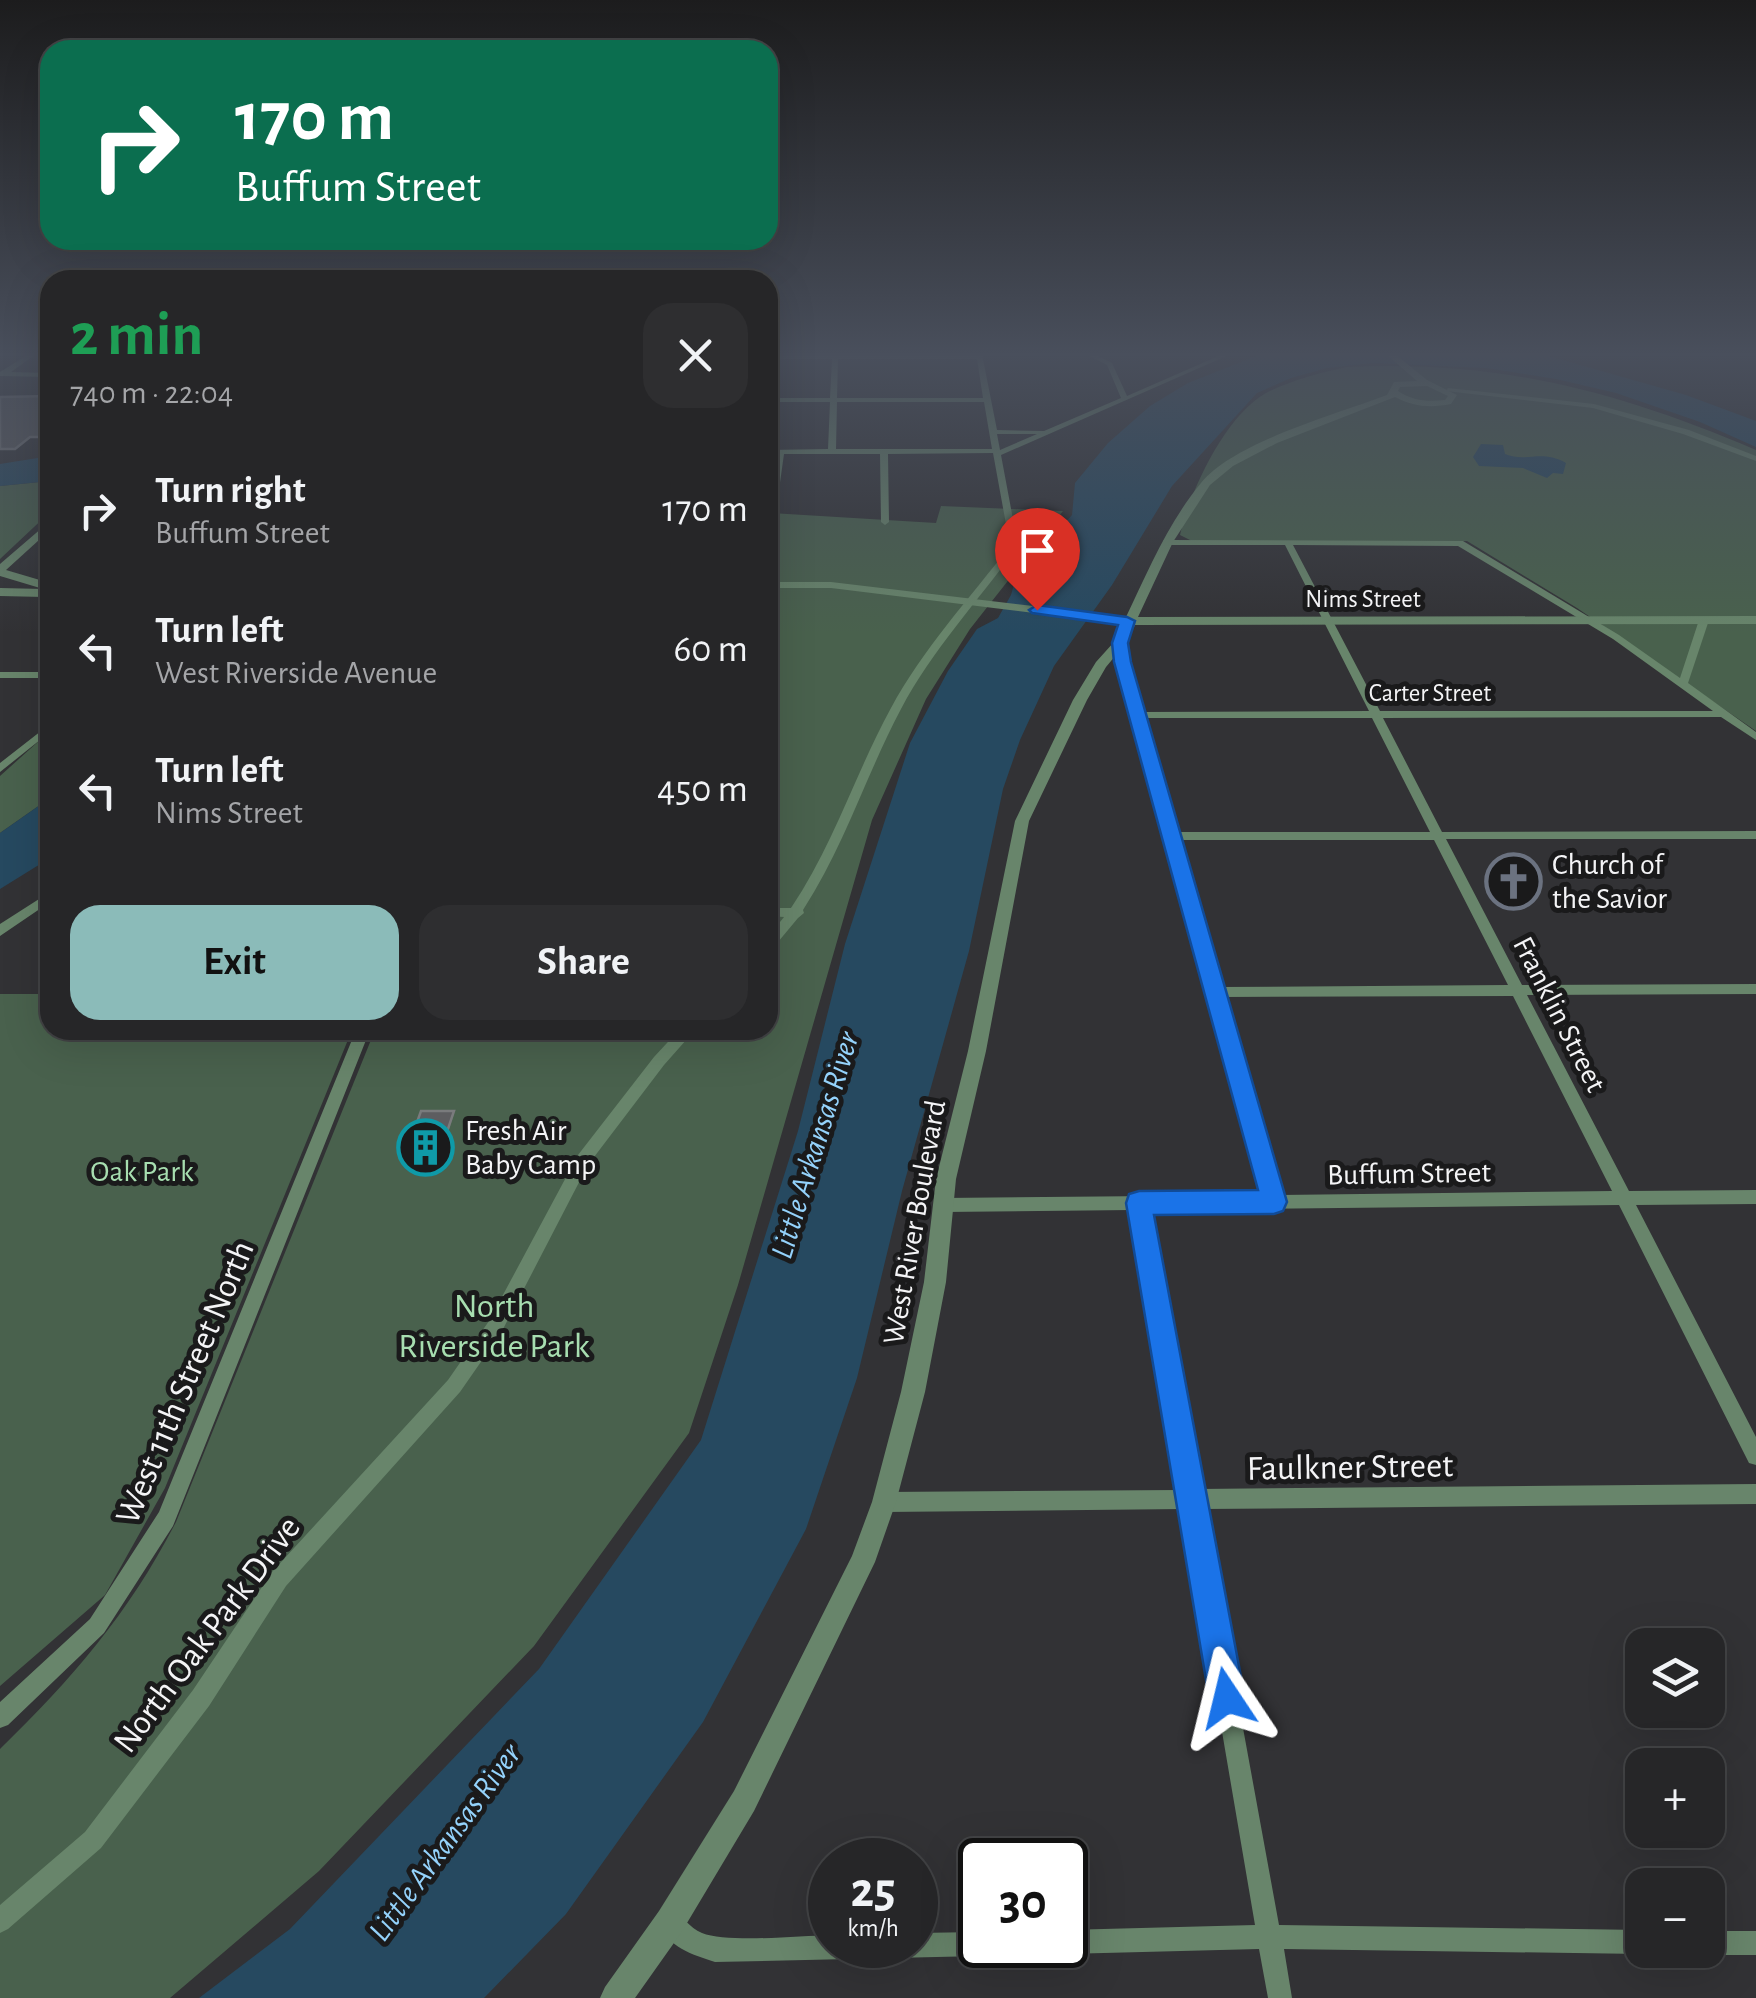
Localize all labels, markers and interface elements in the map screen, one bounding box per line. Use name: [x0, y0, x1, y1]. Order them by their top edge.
icon: right: [70, 80, 200, 210]
text: 170 m: [235, 83, 394, 153]
text: Buffum Street: [235, 165, 481, 210]
button: close: [643, 303, 748, 408]
text: 2 min: [70, 306, 203, 366]
text: 740 m · 22:04: [70, 377, 233, 409]
text: Turn right: [155, 472, 305, 510]
icon: right: [70, 483, 125, 538]
text: 170 m: [662, 491, 748, 529]
pin: [995, 508, 1080, 611]
text: Buffum Street: [155, 517, 330, 549]
icon: arrive: [1010, 523, 1065, 578]
street label: Nims Street: [1305, 587, 1421, 612]
text: Turn left: [155, 612, 283, 650]
icon: left: [70, 623, 125, 678]
text: 60 m: [673, 631, 748, 669]
text: West Riverside Avenue: [155, 657, 437, 689]
street label: Carter Street: [1369, 681, 1491, 706]
text: Turn left: [155, 752, 283, 790]
icon: left: [70, 763, 125, 818]
text: 450 m: [657, 771, 748, 809]
text: Nims Street: [155, 797, 303, 829]
place label: Church of the Savior: [1552, 850, 1667, 914]
church icon: Church of the Savior: [1483, 851, 1543, 911]
button: Exit: [70, 905, 399, 1020]
button: Share: [419, 905, 748, 1020]
street label: Franklin Street: [1507, 932, 1611, 1097]
water label: Little Arkansas River: [765, 1027, 865, 1262]
street label: West River Boulevard: [879, 1098, 951, 1347]
place label: Fresh Air Baby Camp: [465, 1116, 596, 1180]
building icon: Fresh Air Baby Camp: [396, 1117, 456, 1177]
park label: Oak Park: [90, 1157, 194, 1187]
street label: Buffum Street: [1327, 1158, 1492, 1190]
street label: West 11th Street North: [110, 1236, 261, 1529]
park label: North Riverside Park: [398, 1289, 590, 1364]
street label: Faulkner Street: [1247, 1448, 1454, 1487]
street label: North Oak Park Drive: [107, 1510, 307, 1759]
map controls: [1625, 1628, 1725, 1968]
button: layers: [1625, 1628, 1725, 1728]
position arrow: [1175, 1646, 1279, 1750]
water label: Little Arkansas River: [363, 1737, 528, 1947]
button: +: [1625, 1748, 1725, 1848]
speed limit sign: 30: [958, 1838, 1088, 1968]
text: 25: [850, 1866, 896, 1916]
button: −: [1625, 1868, 1725, 1968]
text: km/h: [847, 1916, 899, 1941]

